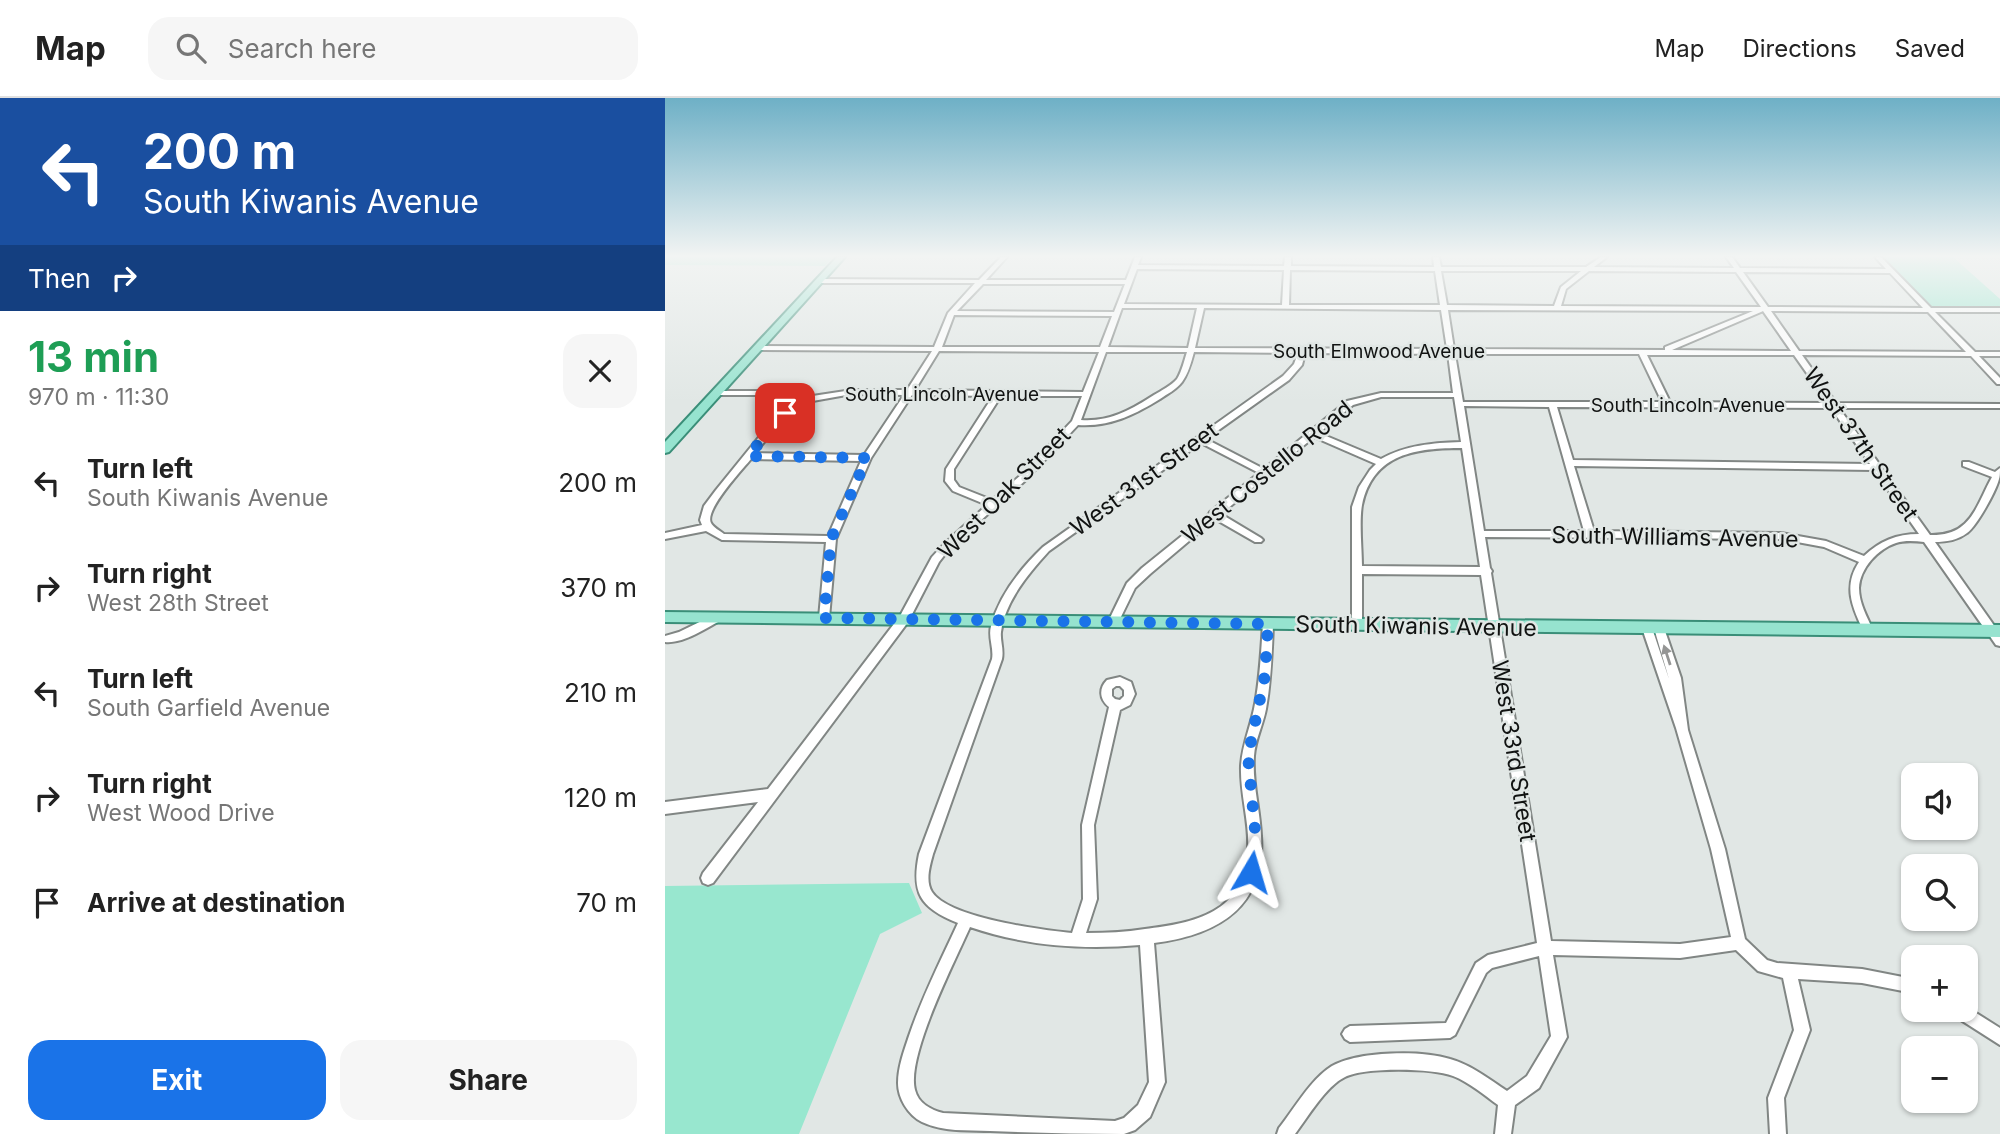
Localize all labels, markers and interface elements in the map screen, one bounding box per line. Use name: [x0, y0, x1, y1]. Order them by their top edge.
search box: [148, 17, 638, 80]
text: Map: [35, 28, 106, 68]
icon: search: [172, 29, 210, 67]
text: Search here: [228, 33, 376, 64]
text: Map: [1655, 34, 1704, 63]
text: Directions: [1742, 34, 1857, 63]
text: Saved: [1895, 34, 1965, 63]
text: 200 m: [143, 122, 296, 181]
icon: left: [28, 126, 119, 217]
text: South Kiwanis Avenue: [143, 182, 479, 221]
icon: right: [105, 259, 143, 297]
text: Then: [28, 263, 91, 294]
text: 13 min: [28, 331, 159, 382]
button: close: [563, 334, 637, 408]
street label: South Elmwood Avenue: [1273, 340, 1485, 363]
street label: West 37th Street: [1798, 362, 1925, 526]
text: 970 m · 11:30: [28, 383, 169, 411]
pin: [755, 383, 815, 443]
street label: South Lincoln Avenue: [845, 383, 1039, 406]
icon: arrive: [766, 394, 804, 432]
street label: South Lincoln Avenue: [1591, 394, 1785, 417]
street label: West Costello Road: [1176, 395, 1358, 549]
street label: West 31st Street: [1065, 416, 1224, 542]
street label: West Oak Street: [932, 421, 1076, 565]
text: Turn left: [87, 453, 193, 484]
icon: left: [28, 464, 66, 502]
text: 200 m: [558, 467, 637, 498]
text: South Kiwanis Avenue: [87, 484, 328, 512]
street label: South Williams Avenue: [1551, 521, 1799, 553]
text: Turn right: [87, 558, 212, 589]
icon: right: [28, 569, 66, 607]
text: 370 m: [560, 572, 637, 603]
text: West 28th Street: [87, 589, 269, 617]
street label: South Kiwanis Avenue: [1295, 610, 1537, 642]
one-way arrow: [1661, 644, 1672, 665]
street label: West 33rd Street: [1486, 658, 1542, 844]
text: Turn left: [87, 663, 193, 694]
icon: left: [28, 674, 66, 712]
text: 210 m: [564, 677, 637, 708]
text: South Garfield Avenue: [87, 694, 330, 722]
map controls: [1901, 763, 1978, 1113]
button: sound: [1901, 763, 1978, 840]
text: Turn right: [87, 768, 212, 799]
icon: right: [28, 779, 66, 817]
text: 120 m: [564, 782, 637, 813]
text: West Wood Drive: [87, 799, 275, 827]
position arrow: [1214, 835, 1288, 909]
button: search: [1901, 854, 1978, 931]
icon: arrive: [28, 884, 66, 922]
text: Arrive at destination: [87, 887, 346, 918]
text: 70 m: [576, 887, 637, 918]
button: +: [1901, 945, 1978, 1022]
button: −: [1901, 1036, 1978, 1113]
button: Exit: [28, 1040, 326, 1120]
button: Share: [340, 1040, 637, 1120]

